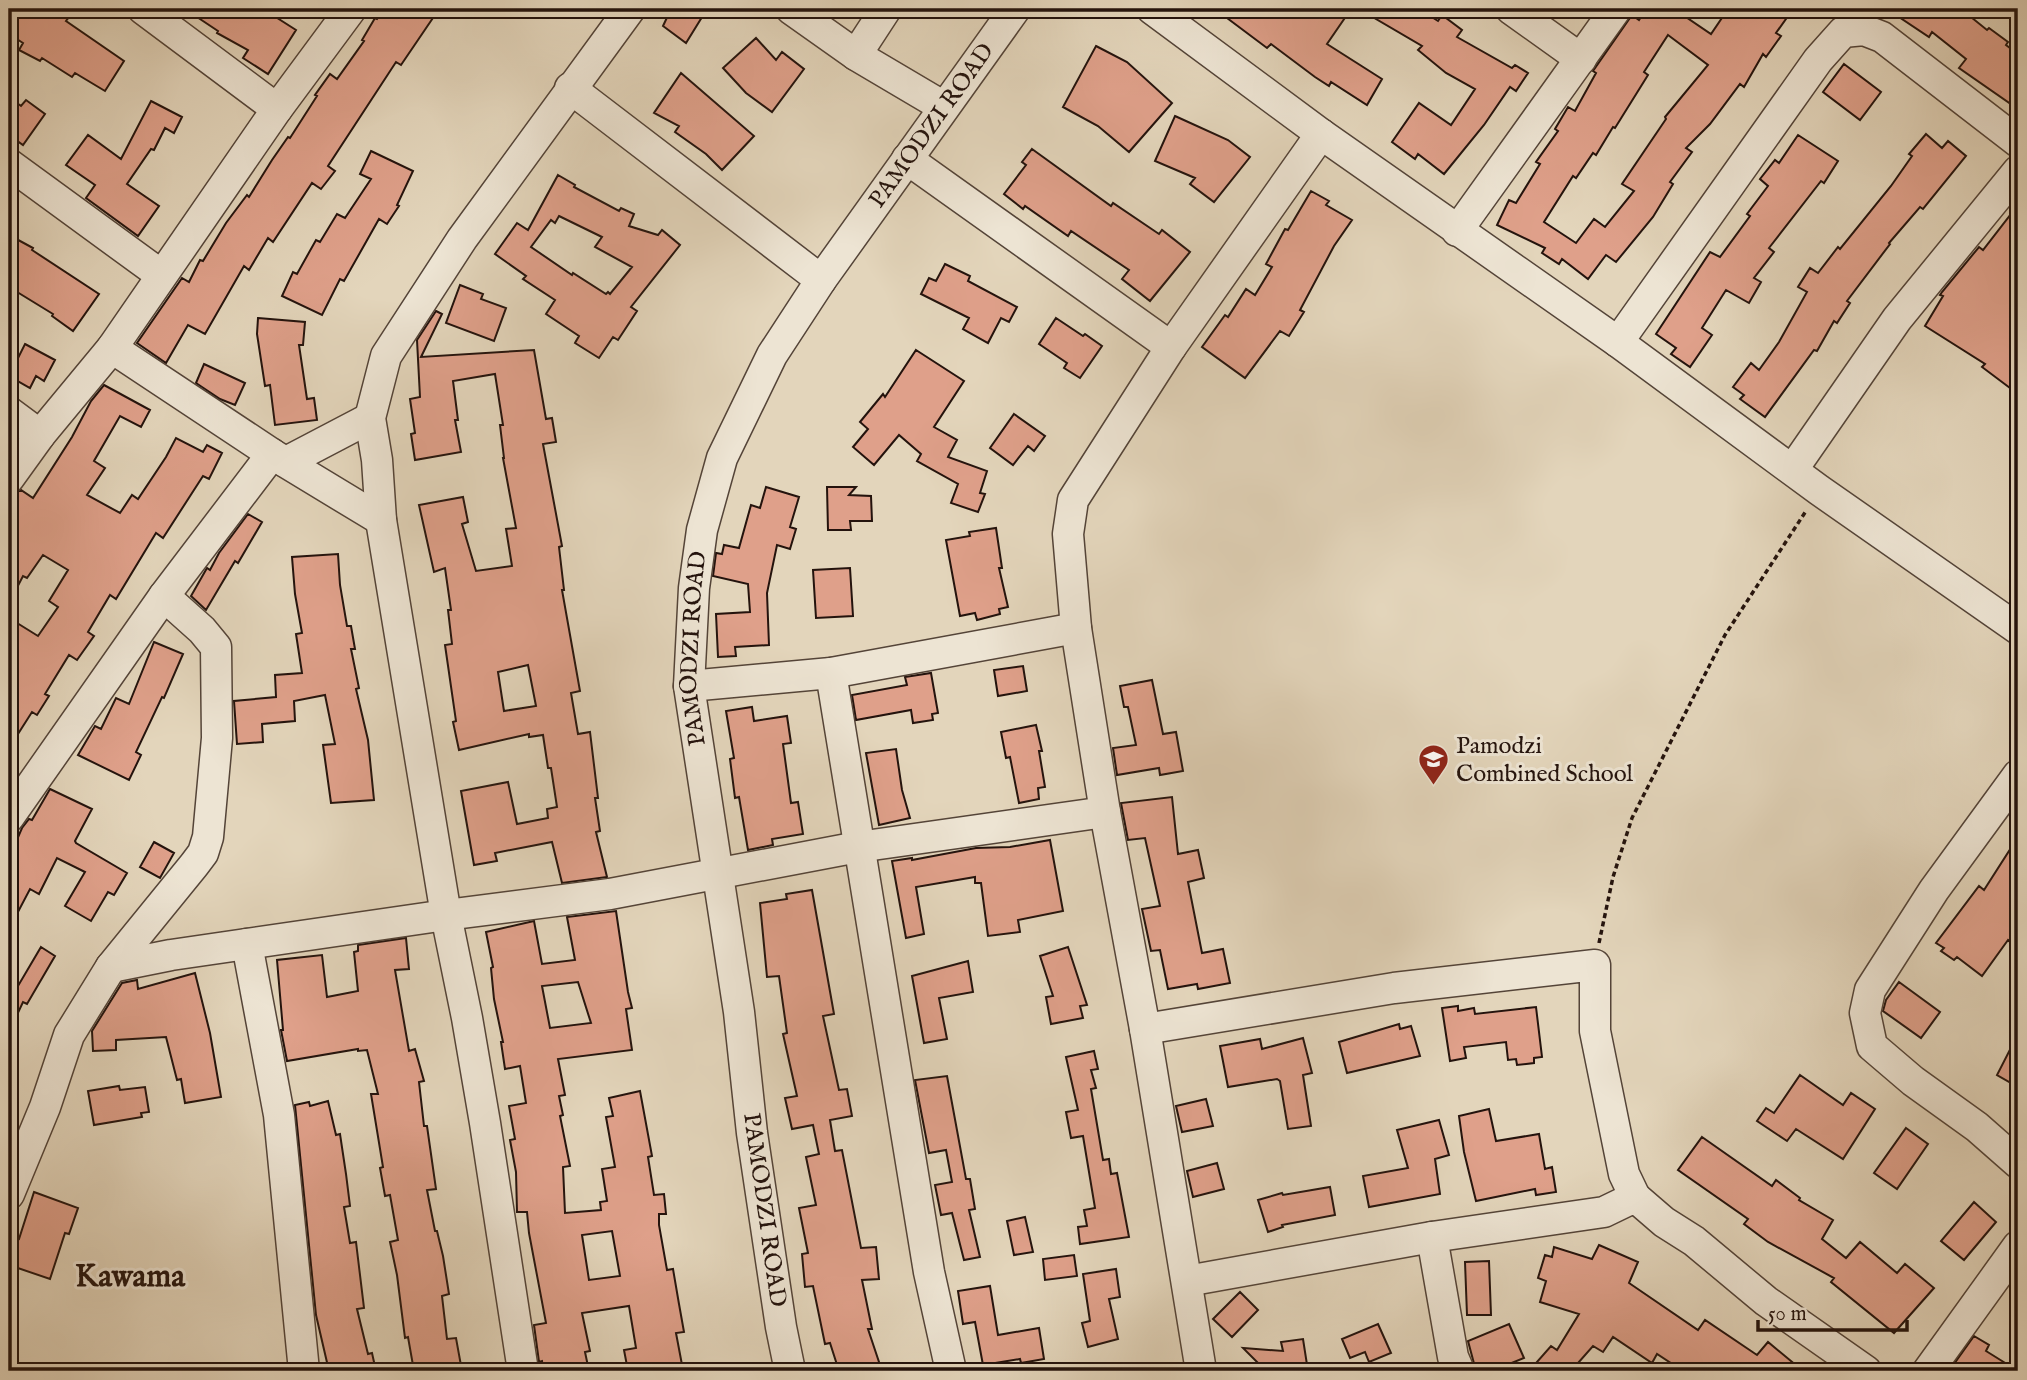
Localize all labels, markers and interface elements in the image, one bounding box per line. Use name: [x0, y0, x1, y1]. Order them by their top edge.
street label: PAMODZI ROAD: [862, 37, 1001, 214]
street label: PAMODZI ROAD: [673, 549, 714, 748]
place label: Pamodzi Combined School: [1456, 731, 1634, 790]
school or university icon: Pamodzi Combined School: [1416, 743, 1450, 787]
street label: PAMODZI ROAD: [735, 1111, 793, 1309]
district label: Kawama: [75, 1257, 186, 1298]
scale bar: [1758, 1289, 1906, 1333]
text: 50 m: [1768, 1301, 1807, 1328]

